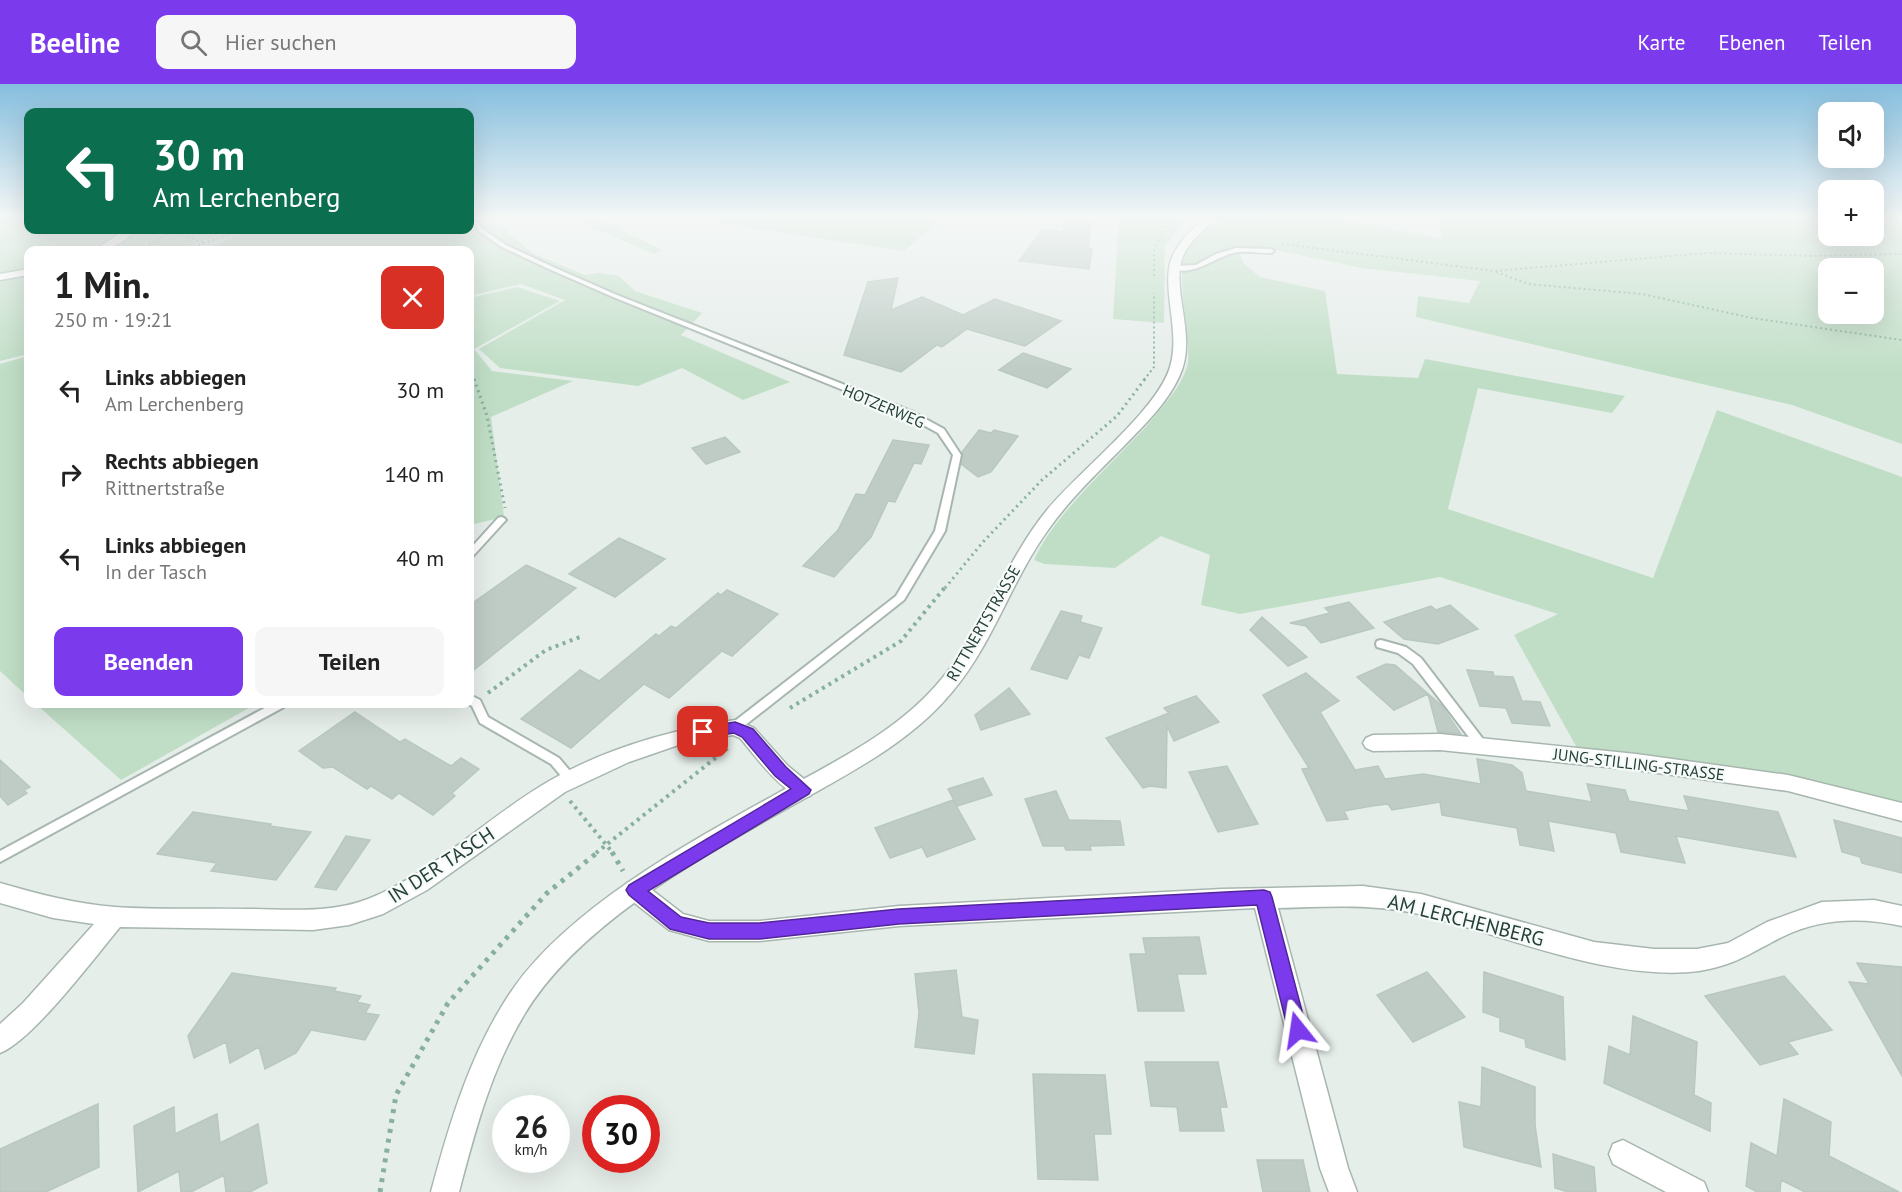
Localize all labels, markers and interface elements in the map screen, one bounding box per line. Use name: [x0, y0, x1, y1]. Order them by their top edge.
search box: [156, 15, 576, 69]
text: Beeline: [30, 24, 120, 61]
icon: search: [177, 26, 210, 59]
text: Hier suchen: [225, 28, 337, 56]
text: Karte: [1638, 29, 1686, 56]
text: Ebenen: [1719, 29, 1785, 56]
text: Teilen: [1818, 29, 1872, 56]
map controls: [1818, 102, 1884, 324]
button: sound: [1818, 102, 1884, 168]
text: 30 m: [153, 127, 245, 182]
icon: left: [54, 132, 132, 210]
text: Am Lerchenberg: [153, 180, 341, 214]
button: +: [1818, 180, 1884, 246]
button: −: [1818, 258, 1884, 324]
text: 1 Min.: [54, 261, 150, 308]
button: close: [381, 266, 444, 329]
text: 250 m · 19:21: [54, 307, 172, 333]
text: Links abbiegen: [105, 363, 246, 391]
icon: left: [54, 374, 87, 407]
text: 30 m: [396, 376, 444, 404]
street label: HOTZERWEG: [840, 380, 928, 432]
text: Am Lerchenberg: [105, 391, 244, 417]
text: Rechts abbiegen: [105, 447, 259, 475]
icon: right: [54, 458, 87, 491]
text: 140 m: [384, 460, 444, 488]
text: Rittnertstraße: [105, 475, 225, 501]
text: Links abbiegen: [105, 531, 246, 559]
icon: left: [54, 542, 87, 575]
text: 40 m: [396, 544, 444, 572]
text: In der Tasch: [105, 559, 207, 585]
street label: RITTNERTSTRASSE: [942, 562, 1024, 684]
button: Beenden: [54, 627, 243, 696]
button: Teilen: [255, 627, 444, 696]
pin: [677, 706, 728, 757]
icon: arrive: [686, 715, 719, 748]
street label: JUNG-STILLING-STRASSE: [1551, 743, 1726, 784]
street label: IN DER TASCH: [383, 821, 499, 909]
street label: AM LERCHENBERG: [1385, 888, 1547, 952]
position arrow: [1266, 998, 1330, 1062]
speed limit sign: 30: [582, 1095, 660, 1173]
text: 26: [514, 1107, 548, 1146]
text: km/h: [515, 1140, 547, 1159]

